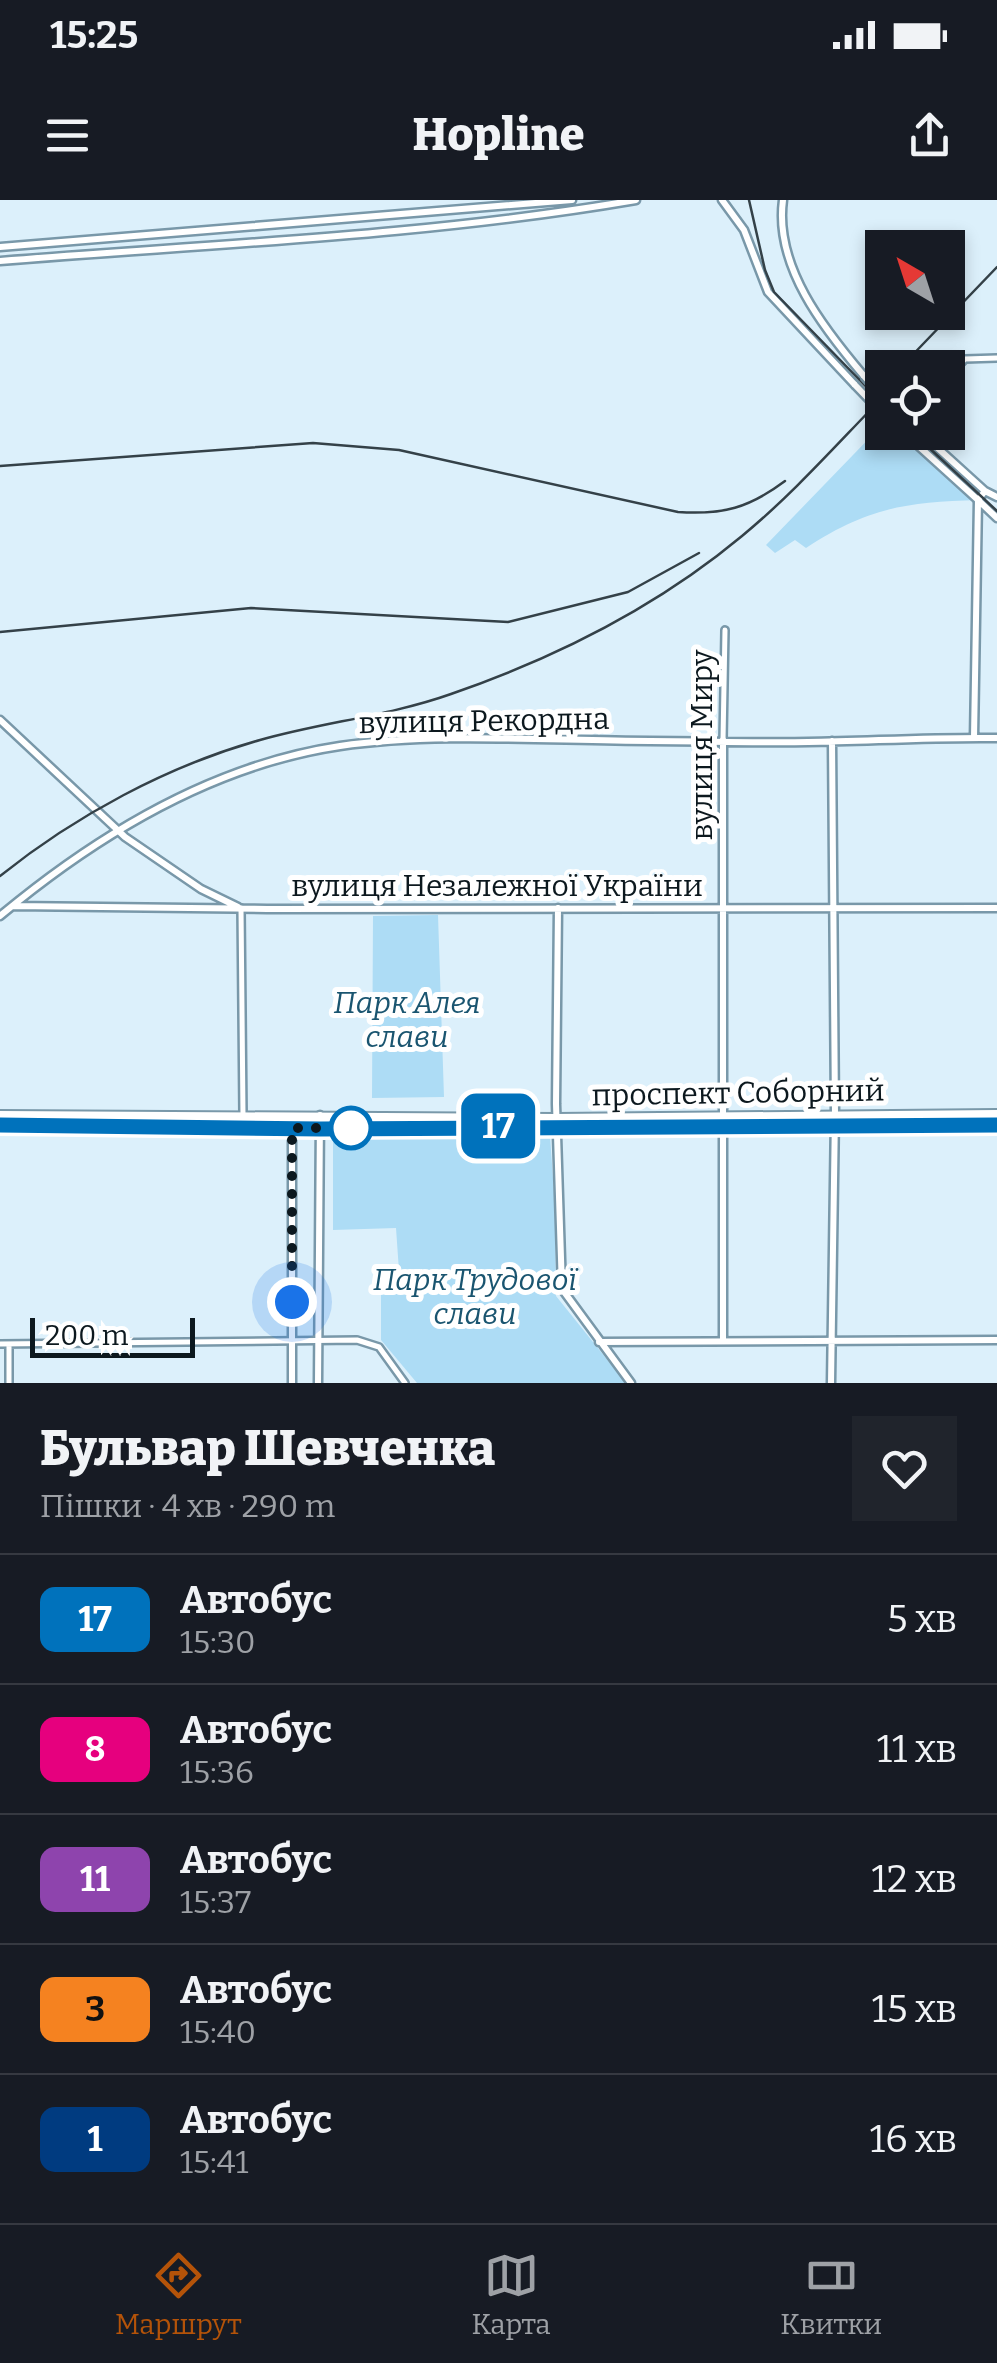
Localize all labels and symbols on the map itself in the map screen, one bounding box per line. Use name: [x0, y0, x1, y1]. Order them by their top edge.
north arrow: [865, 230, 965, 330]
street label: вулиця Миру: [684, 649, 720, 841]
street label: вулиця Рекордна: [358, 701, 610, 741]
street label: вулиця Незалежної України: [291, 868, 703, 904]
park label: Парк Алея слави: [333, 985, 481, 1055]
street label: проспект Соборний: [591, 1072, 885, 1114]
line badge: 17: [453, 1094, 543, 1158]
unlabelled marker: [330, 1107, 372, 1149]
park label: Парк Трудової слави: [373, 1262, 579, 1332]
your location: [267, 1277, 317, 1327]
scale bar: [30, 1313, 195, 1358]

